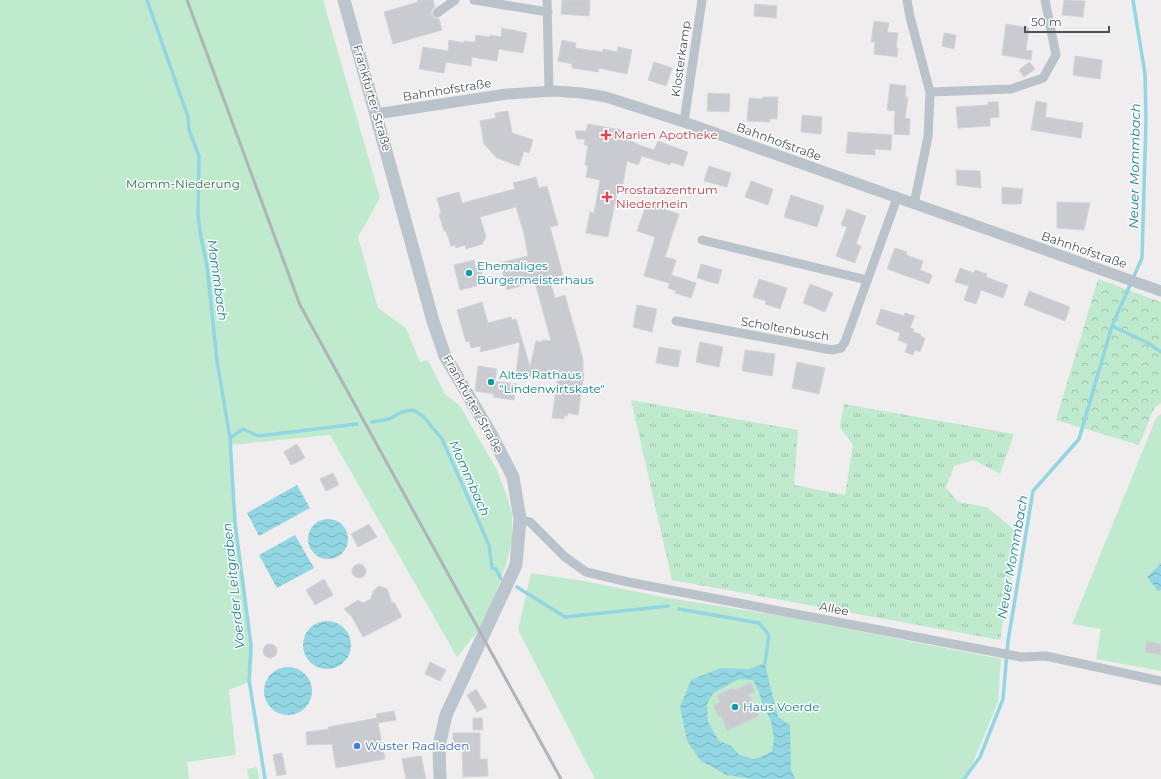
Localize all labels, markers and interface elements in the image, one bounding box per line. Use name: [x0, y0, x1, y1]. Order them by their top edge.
scale bar: [1025, 8, 1109, 34]
text: 50 m: [1031, 14, 1062, 29]
street label: Klosterkamp: [668, 20, 693, 98]
street label: Frankfurter Straße: [350, 43, 395, 153]
street label: Bahnhofstraße: [402, 75, 492, 104]
water label: Neuer Mommbach: [1125, 103, 1143, 229]
street label: Bahnhofstraße: [735, 119, 824, 164]
place label: Marien Apotheke: [614, 127, 718, 142]
marker: Marien Apotheke: [601, 130, 611, 140]
park label: Momm-Niederung: [126, 176, 240, 191]
place label: Prostatazentrum Niederrhein: [616, 182, 718, 211]
marker: Prostatazentrum Niederrhein: [601, 191, 613, 203]
street label: Bahnhofstraße: [1039, 228, 1129, 271]
water label: Mommbach: [204, 238, 232, 322]
place label: Ehemaliges Bürgermeisterhaus: [477, 258, 594, 287]
marker: Ehemaliges Bürgermeisterhaus: [464, 268, 474, 278]
street label: Scholtenbusch: [740, 313, 831, 344]
street label: Frankfurter Straße: [440, 352, 507, 456]
place label: Altes Rathaus "Lindenwirtskate": [499, 367, 605, 396]
marker: Altes Rathaus "Lindenwirtskate": [486, 377, 496, 387]
water label: Mommbach: [446, 437, 494, 519]
water label: Neuer Mommbach: [993, 494, 1031, 620]
water label: Voerder Leitgraben: [218, 522, 248, 650]
street label: Allee: [818, 598, 850, 619]
place label: Haus Voerde: [743, 699, 819, 714]
marker: Haus Voerde: [730, 702, 740, 712]
place label: Wüster Radladen: [365, 738, 469, 753]
marker: Wüster Radladen: [352, 741, 362, 751]

